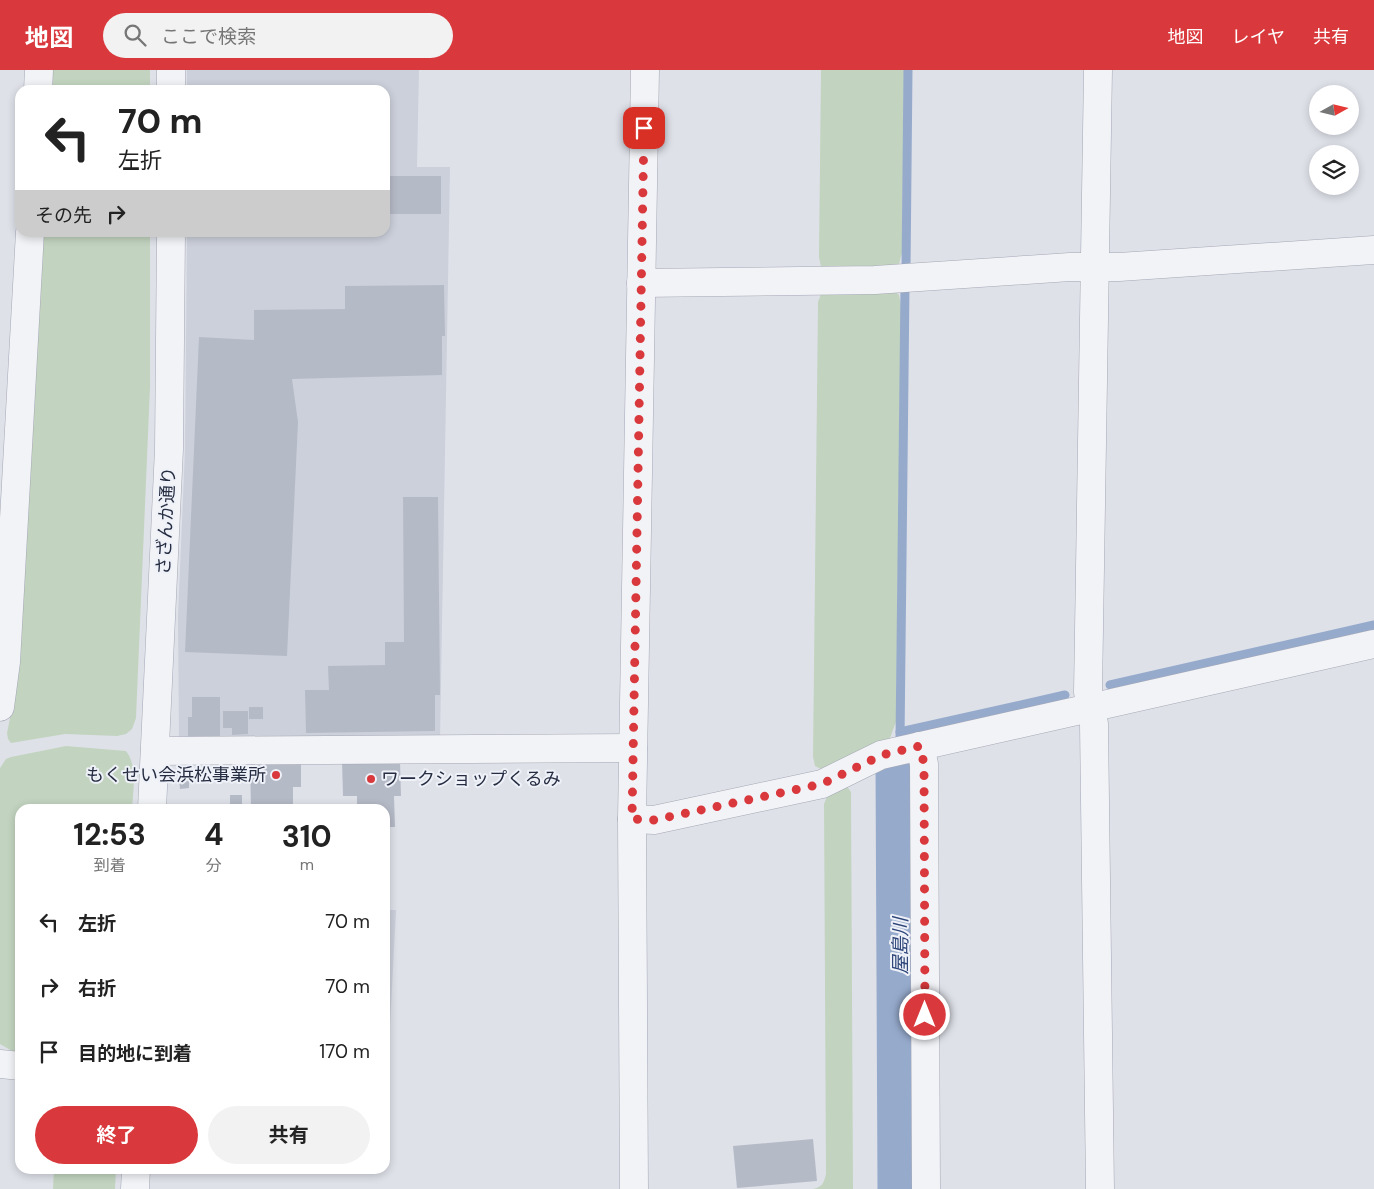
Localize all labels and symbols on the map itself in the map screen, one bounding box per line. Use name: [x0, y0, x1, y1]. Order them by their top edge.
north arrow: [1309, 85, 1359, 135]
pin: [623, 107, 665, 149]
street label: さざんか通り: [151, 466, 181, 576]
place label: もくせい会浜松事業所: [86, 763, 266, 787]
place label: ワークショップくるみ: [381, 767, 561, 791]
marker: もくせい会浜松事業所: [270, 769, 282, 781]
marker: ワークショップくるみ: [365, 773, 377, 785]
water label: 屋島川: [888, 916, 913, 975]
position arrow: [898, 988, 950, 1040]

